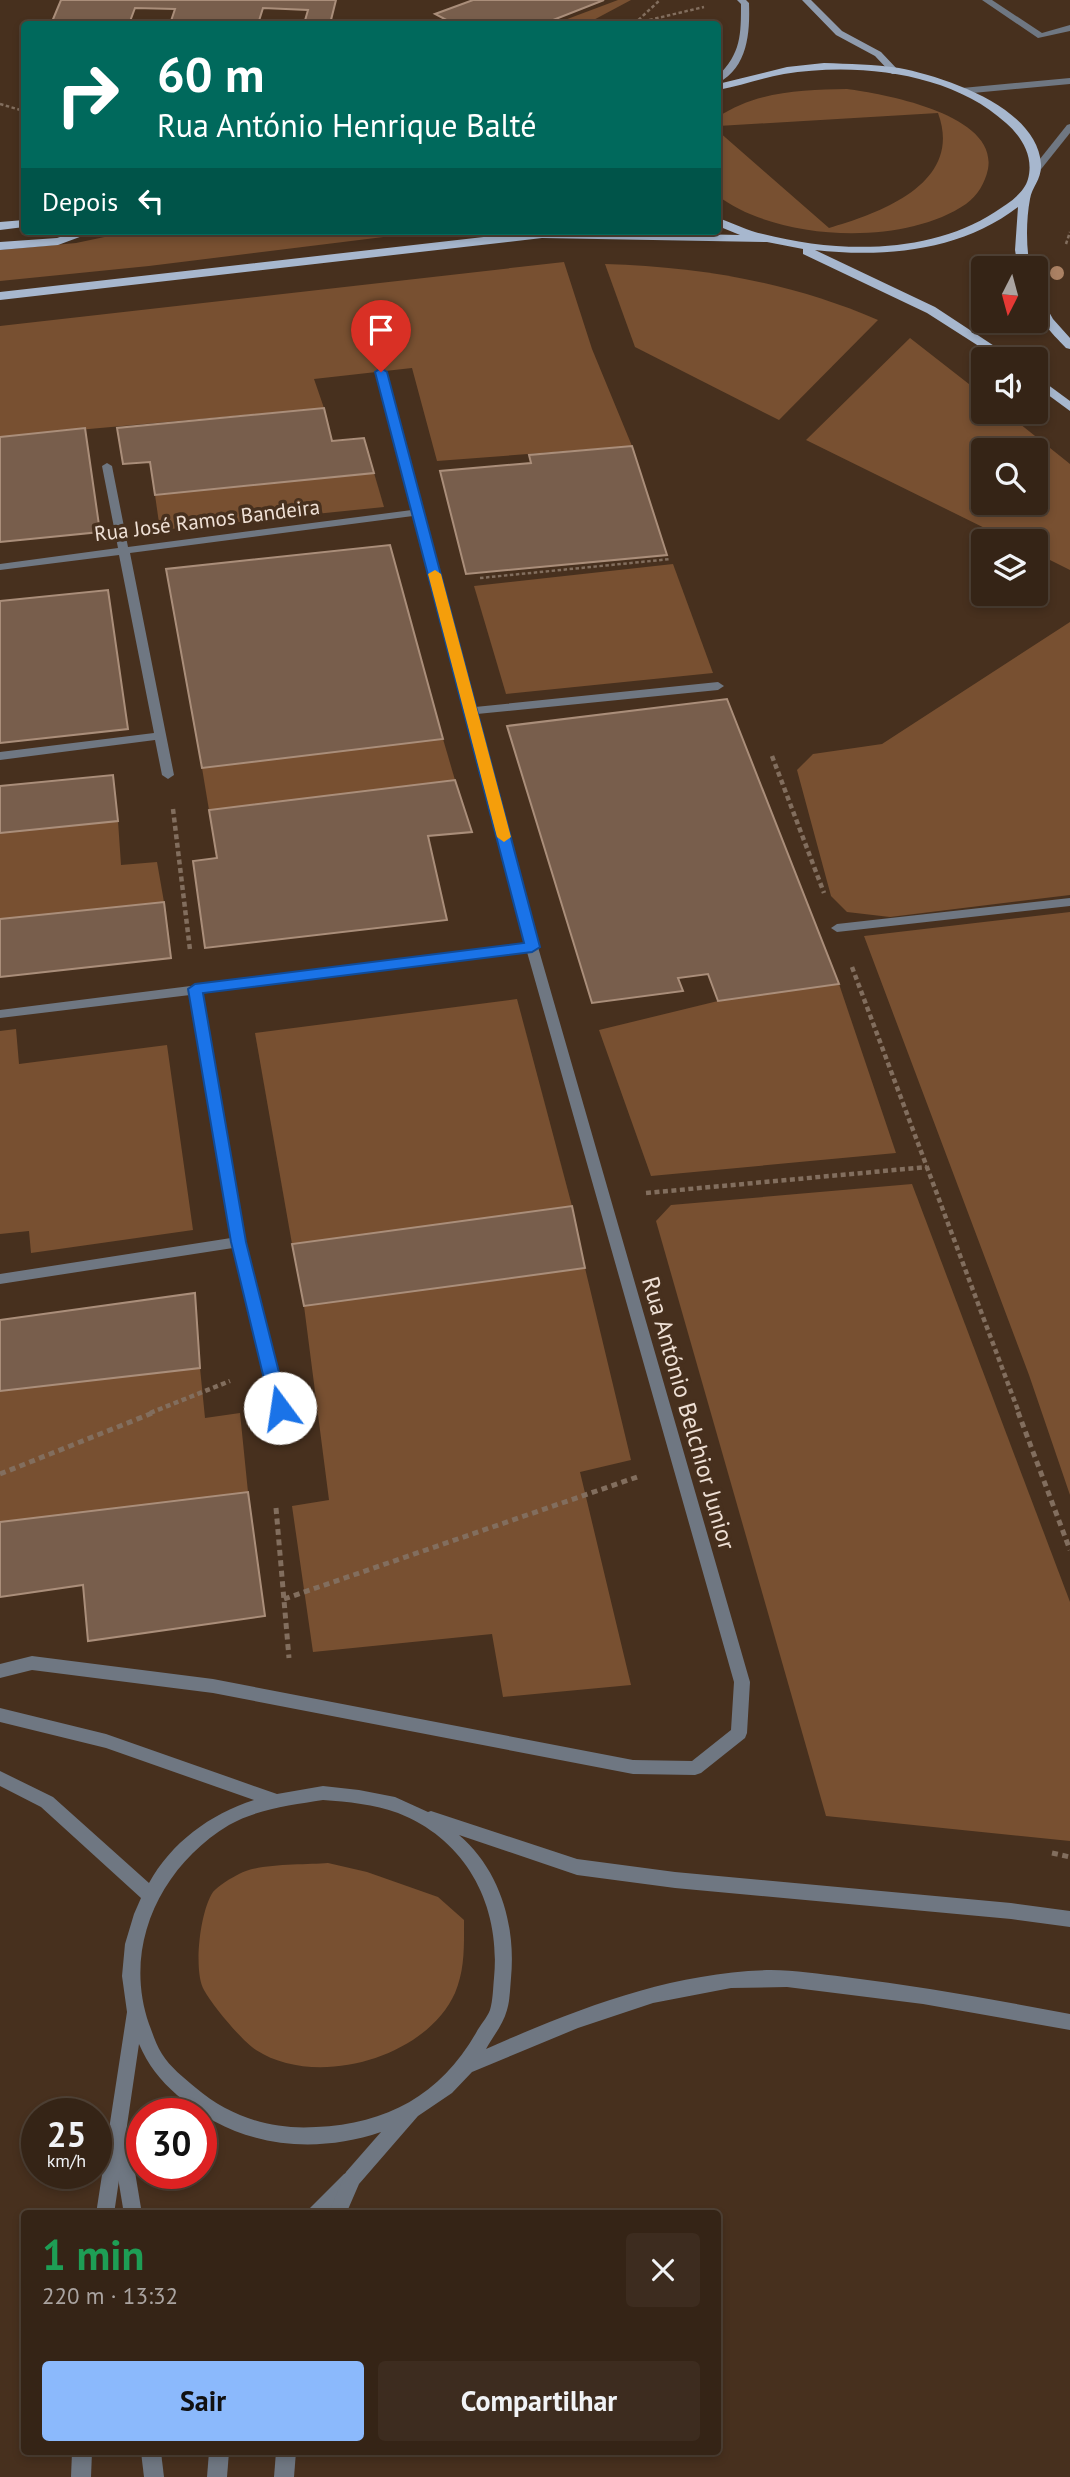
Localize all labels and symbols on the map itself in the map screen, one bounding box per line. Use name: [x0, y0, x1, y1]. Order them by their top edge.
north arrow: [971, 256, 1048, 332]
pin: [351, 300, 411, 372]
street label: Rua José Ramos Bandeira: [93, 493, 321, 547]
street label: Rua António Belchior Junior: [635, 1273, 743, 1553]
position arrow: [243, 1371, 317, 1445]
speed limit sign: 30: [126, 2098, 217, 2189]

